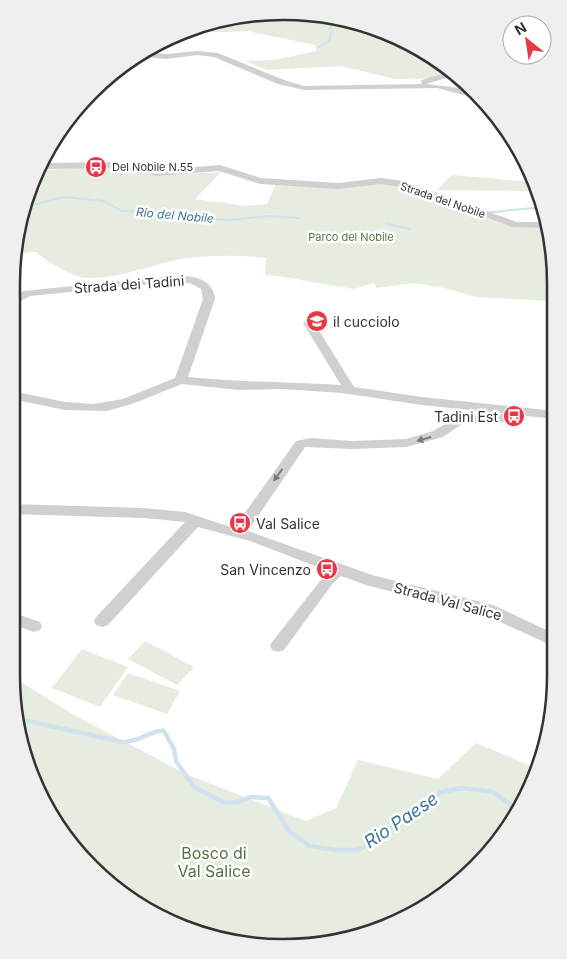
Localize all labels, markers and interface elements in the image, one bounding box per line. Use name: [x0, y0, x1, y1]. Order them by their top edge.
north arrow: [502, 15, 552, 65]
text: N: [511, 18, 529, 38]
bus stop icon: Del Nobile N.55: [84, 155, 108, 179]
place label: Del Nobile N.55: [112, 160, 194, 174]
street label: Strada del Nobile: [399, 179, 487, 221]
water label: Rio del Nobile: [135, 204, 215, 226]
park label: Parco del Nobile: [308, 230, 394, 244]
street label: Strada dei Tadini: [73, 272, 185, 296]
school or university icon: il cucciolo: [305, 309, 329, 333]
place label: il cucciolo: [333, 313, 400, 330]
bus stop icon: Tadini Est: [502, 404, 526, 428]
place label: Tadini Est: [434, 408, 498, 425]
one-way arrow: [416, 435, 431, 443]
one-way arrow: [273, 468, 283, 482]
bus stop icon: Val Salice: [228, 511, 252, 535]
place label: Val Salice: [256, 515, 320, 532]
bus stop icon: San Vincenzo: [315, 557, 339, 581]
place label: San Vincenzo: [220, 561, 311, 578]
street label: Strada Val Salice: [392, 578, 504, 624]
water label: Rio Paese: [360, 788, 442, 852]
park label: Bosco di Val Salice: [177, 843, 251, 881]

